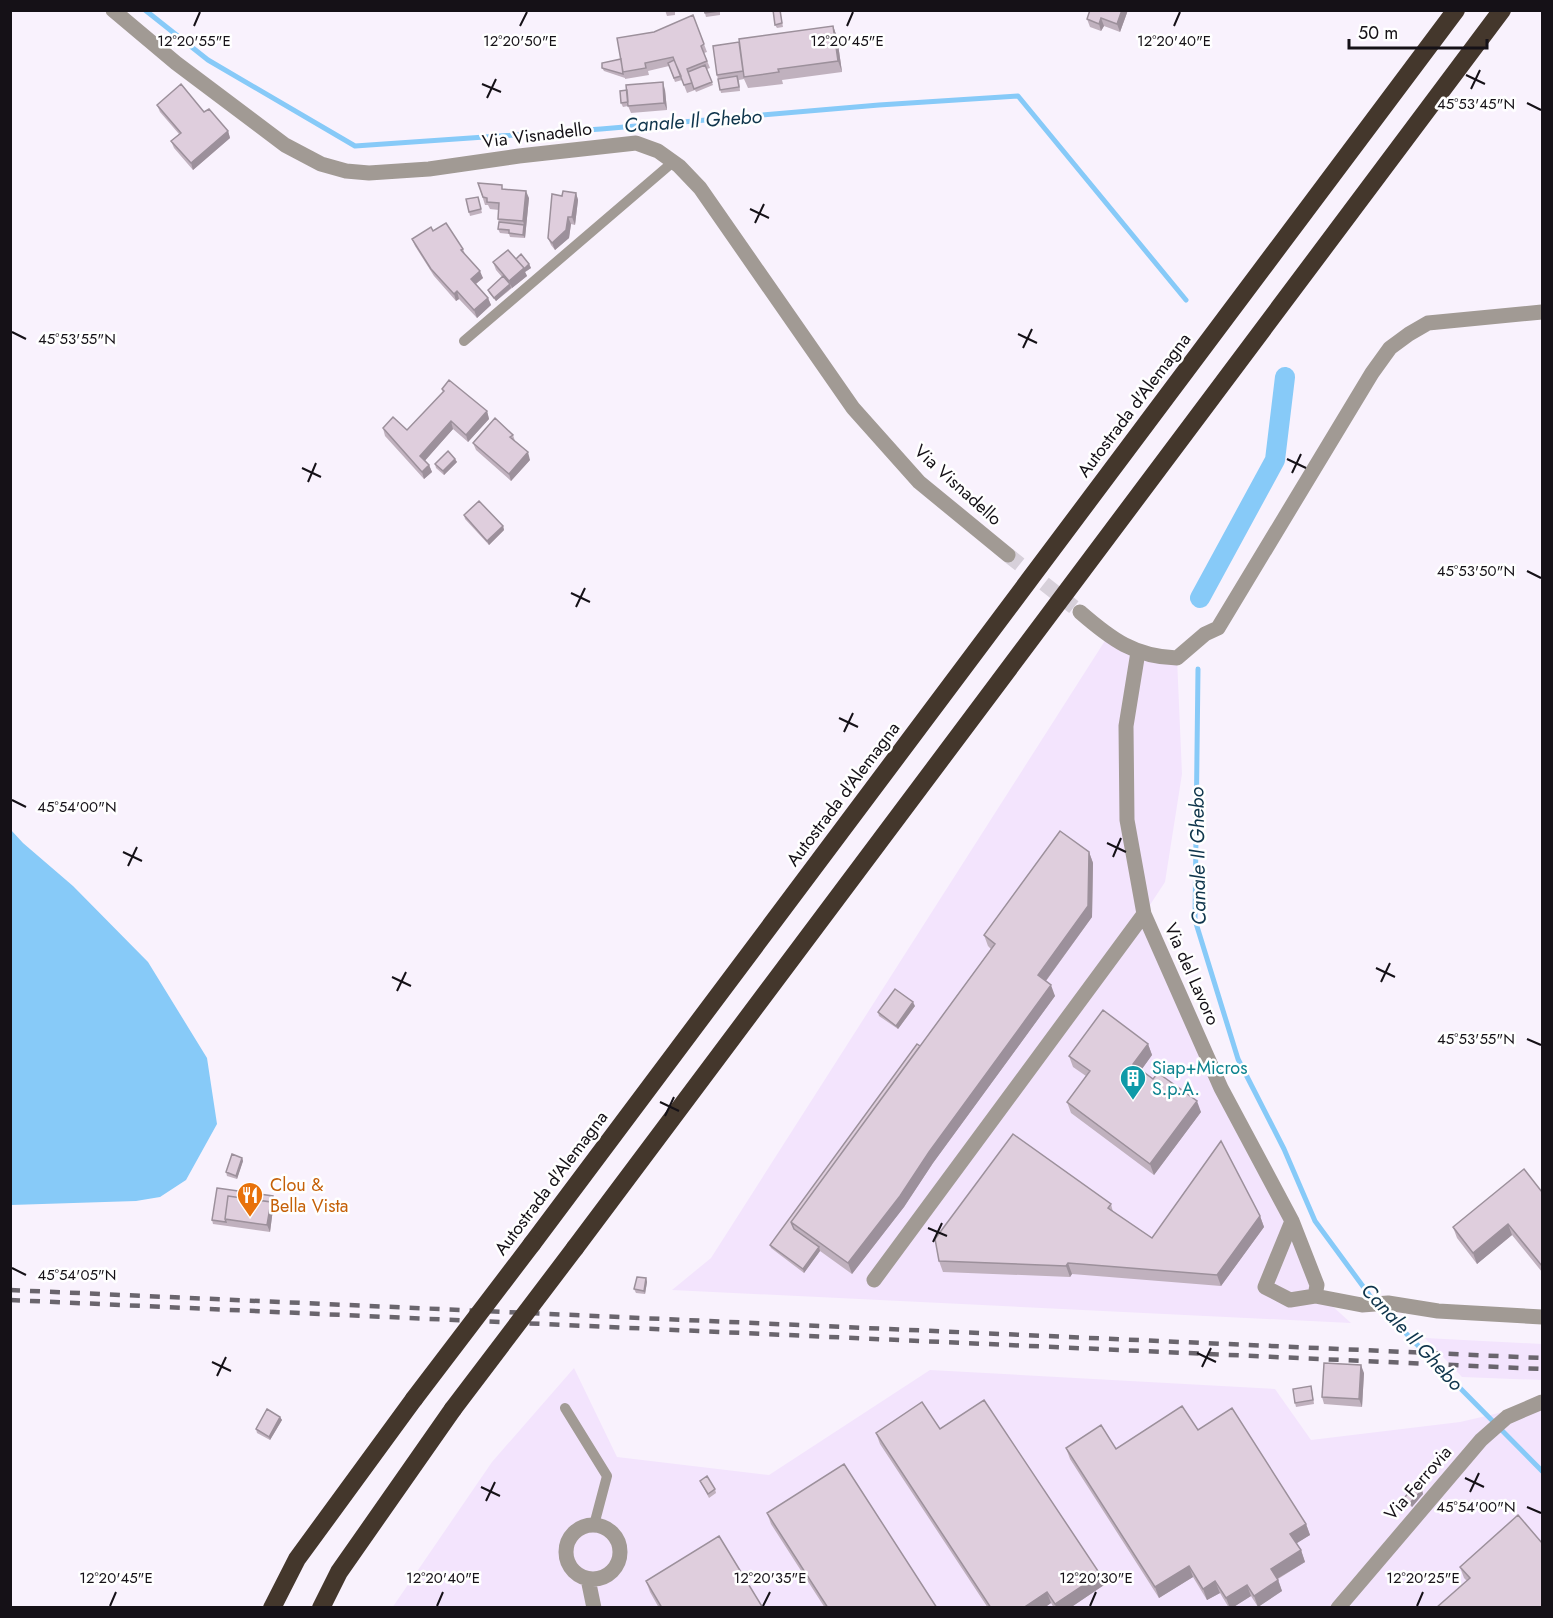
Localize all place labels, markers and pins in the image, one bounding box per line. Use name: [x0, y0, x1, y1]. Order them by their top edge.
place label: Siap+Micros S.p.A.: [1152, 1055, 1247, 1102]
building icon: Siap+Micros S.p.A.: [1118, 1063, 1148, 1101]
place label: Clou & Bella Vista: [270, 1172, 348, 1219]
restaurant icon: Clou & Bella Vista: [235, 1180, 265, 1218]

